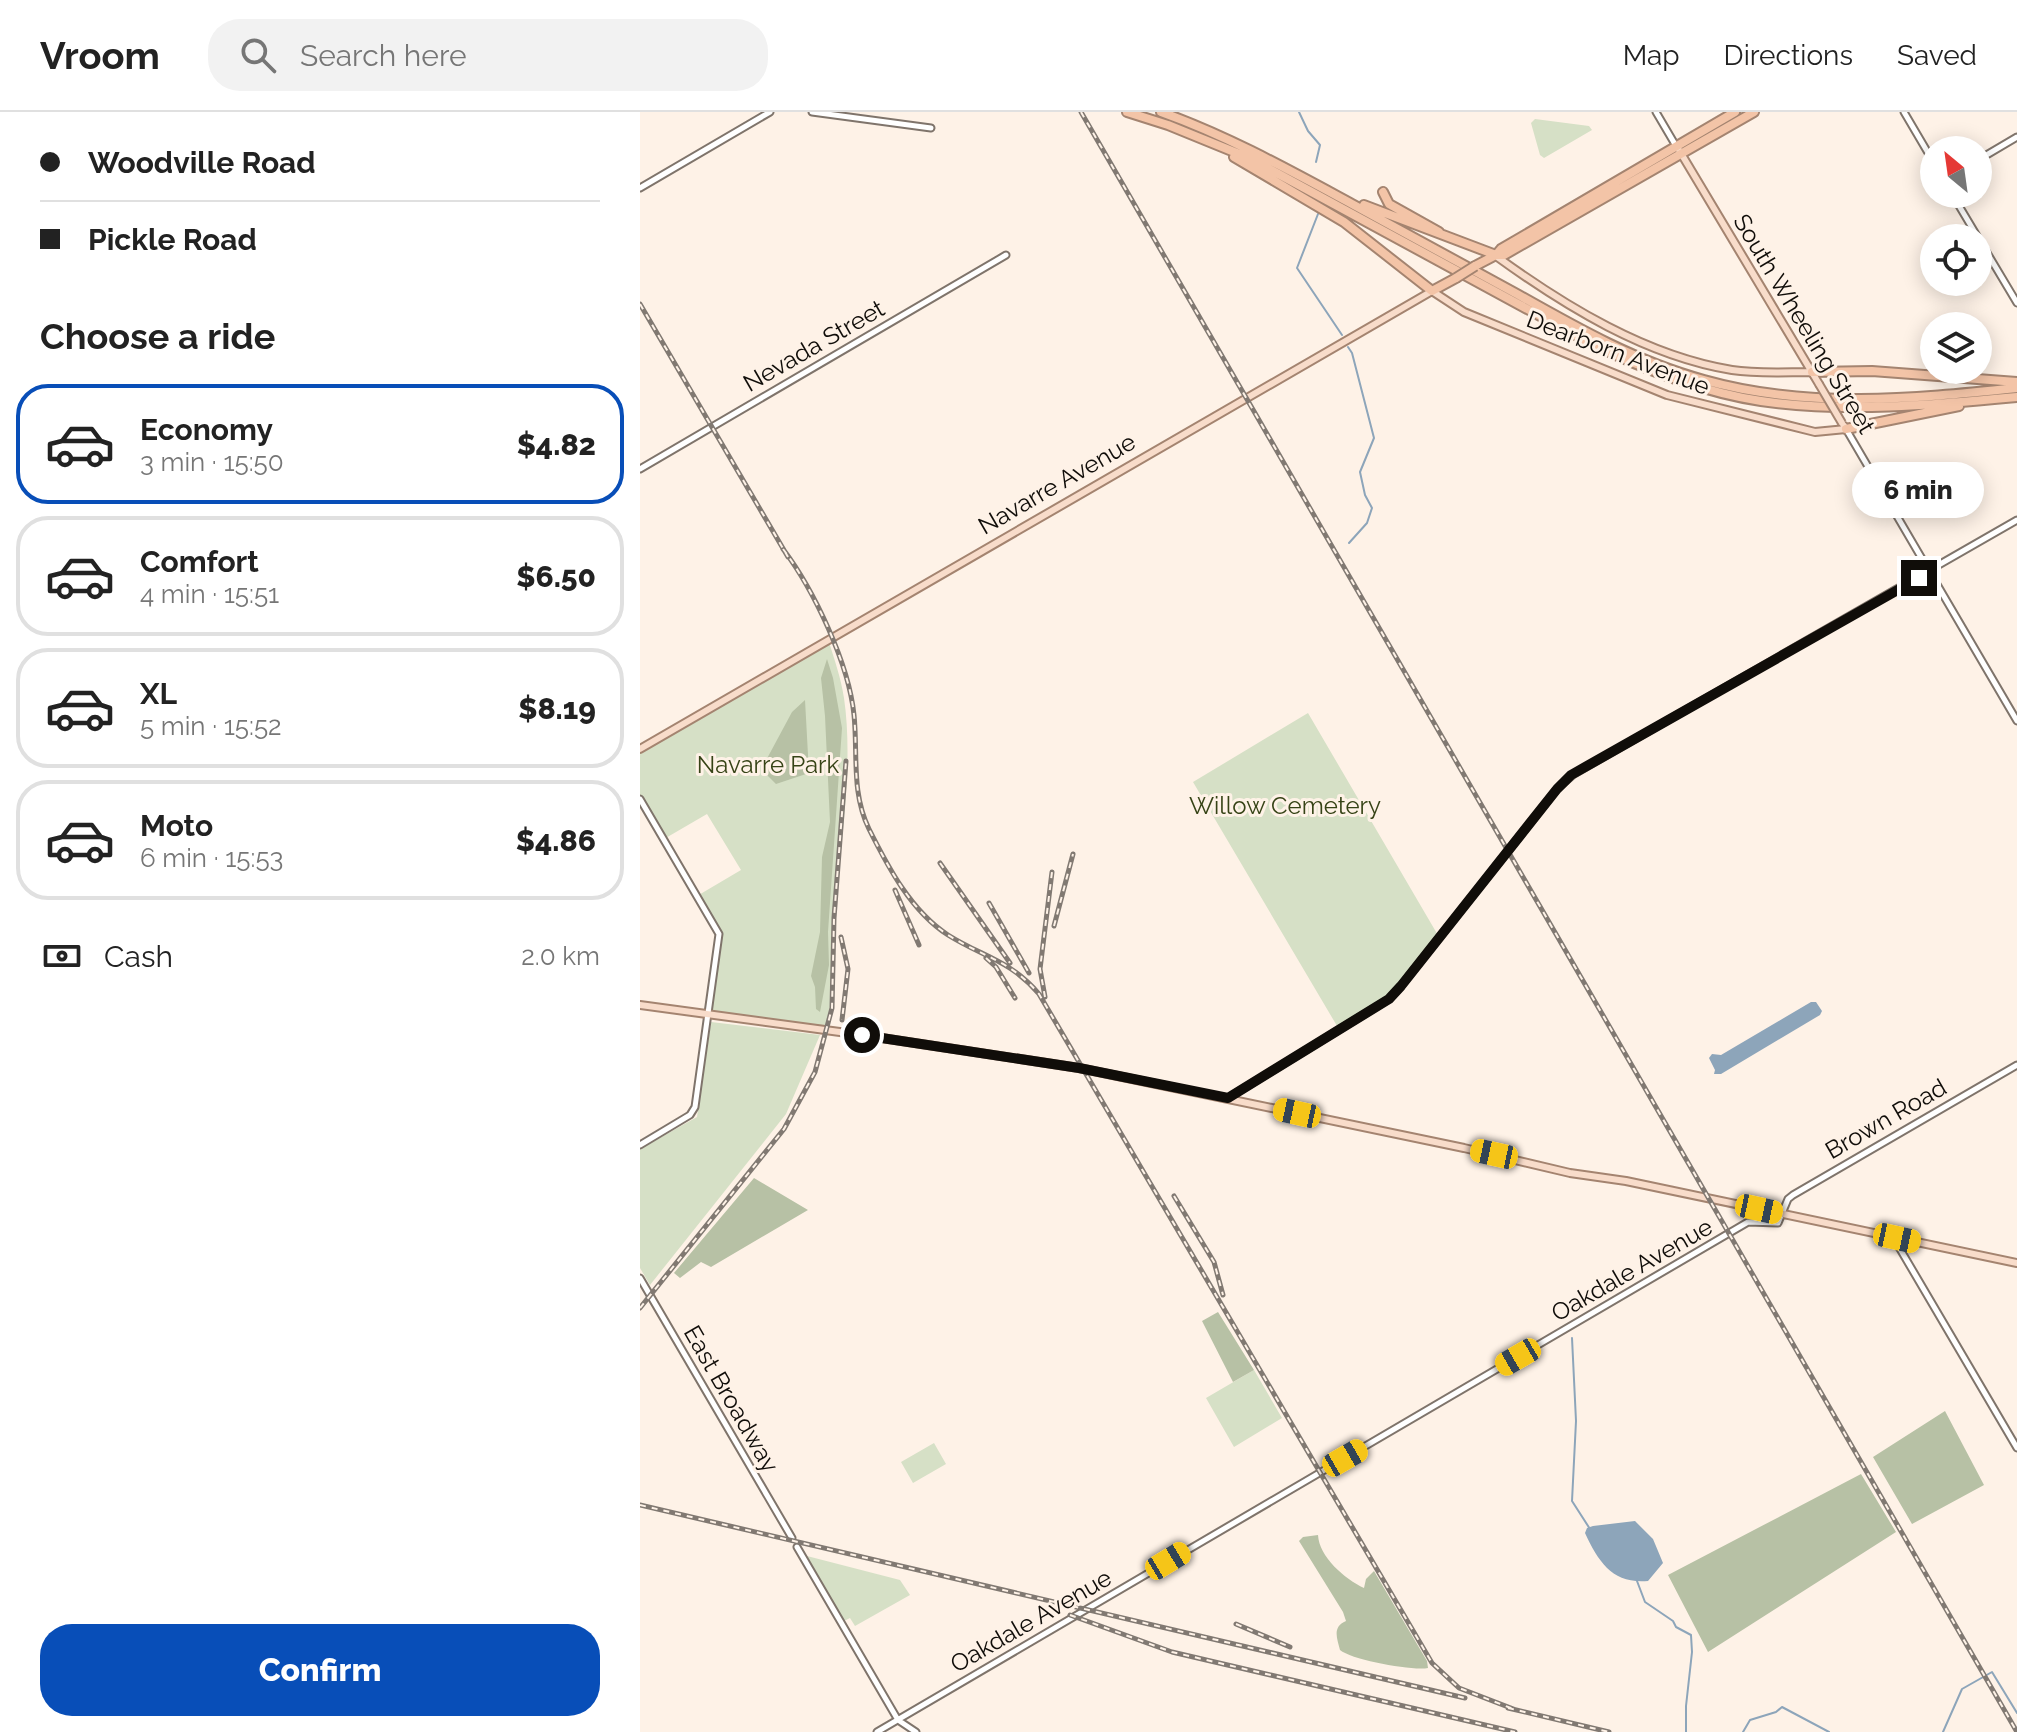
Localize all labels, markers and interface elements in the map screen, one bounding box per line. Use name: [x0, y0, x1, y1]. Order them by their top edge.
search box: [208, 19, 768, 91]
text: Vroom: [40, 33, 160, 78]
icon: search: [236, 33, 280, 77]
text: Search here: [300, 38, 467, 73]
text: Map: [1623, 39, 1680, 72]
text: Directions: [1724, 39, 1853, 72]
text: Saved: [1897, 39, 1977, 72]
north arrow: [1920, 136, 1992, 208]
map controls: [1920, 136, 1992, 384]
text: Woodville Road: [88, 145, 316, 180]
street label: South Wheeling Street: [1727, 209, 1881, 439]
text: Pickle Road: [88, 222, 257, 257]
button: locate: [1920, 224, 1992, 296]
street label: Nevada Street: [738, 293, 890, 398]
street label: Dearborn Avenue: [1522, 304, 1714, 401]
button: layers: [1920, 312, 1992, 384]
text: Choose a ride: [40, 315, 275, 357]
icon: car: [44, 408, 116, 480]
text: Economy: [140, 412, 273, 447]
text: $4.82: [517, 427, 596, 462]
street label: Navarre Avenue: [973, 427, 1141, 540]
text: 3 min · 15:50: [140, 447, 284, 477]
callout: 6 min: [1853, 462, 1985, 518]
text: 6 min: [1883, 475, 1953, 505]
icon: car: [44, 540, 116, 612]
text: Comfort: [140, 544, 259, 579]
text: $6.50: [516, 559, 596, 594]
route end: [1901, 560, 1937, 596]
text: 4 min · 15:51: [140, 579, 279, 609]
icon: car: [44, 672, 116, 744]
text: XL: [140, 676, 177, 711]
text: $8.19: [518, 691, 596, 726]
text: 5 min · 15:52: [140, 711, 282, 741]
park label: Navarre Park: [697, 750, 839, 779]
park label: Willow Cemetery: [1189, 791, 1381, 820]
icon: car: [44, 804, 116, 876]
text: Moto: [140, 808, 213, 843]
text: $4.86: [516, 823, 596, 858]
text: 6 min · 15:53: [140, 843, 283, 873]
icon: cash: [40, 934, 84, 978]
text: Cash: [104, 939, 173, 974]
text: 2.0 km: [521, 941, 600, 971]
route start: [844, 1017, 880, 1053]
street label: Brown Road: [1820, 1072, 1951, 1165]
car: [1271, 1096, 1323, 1130]
car: [1468, 1137, 1520, 1171]
car: [1733, 1192, 1785, 1226]
street label: Oakdale Avenue: [1546, 1212, 1718, 1327]
car: [1871, 1221, 1923, 1255]
street label: East Broadway: [678, 1320, 785, 1477]
car: [1491, 1335, 1545, 1379]
car: [1318, 1436, 1372, 1480]
car: [1141, 1538, 1195, 1584]
street label: Oakdale Avenue: [945, 1563, 1117, 1678]
button: Confirm: [40, 1624, 600, 1716]

